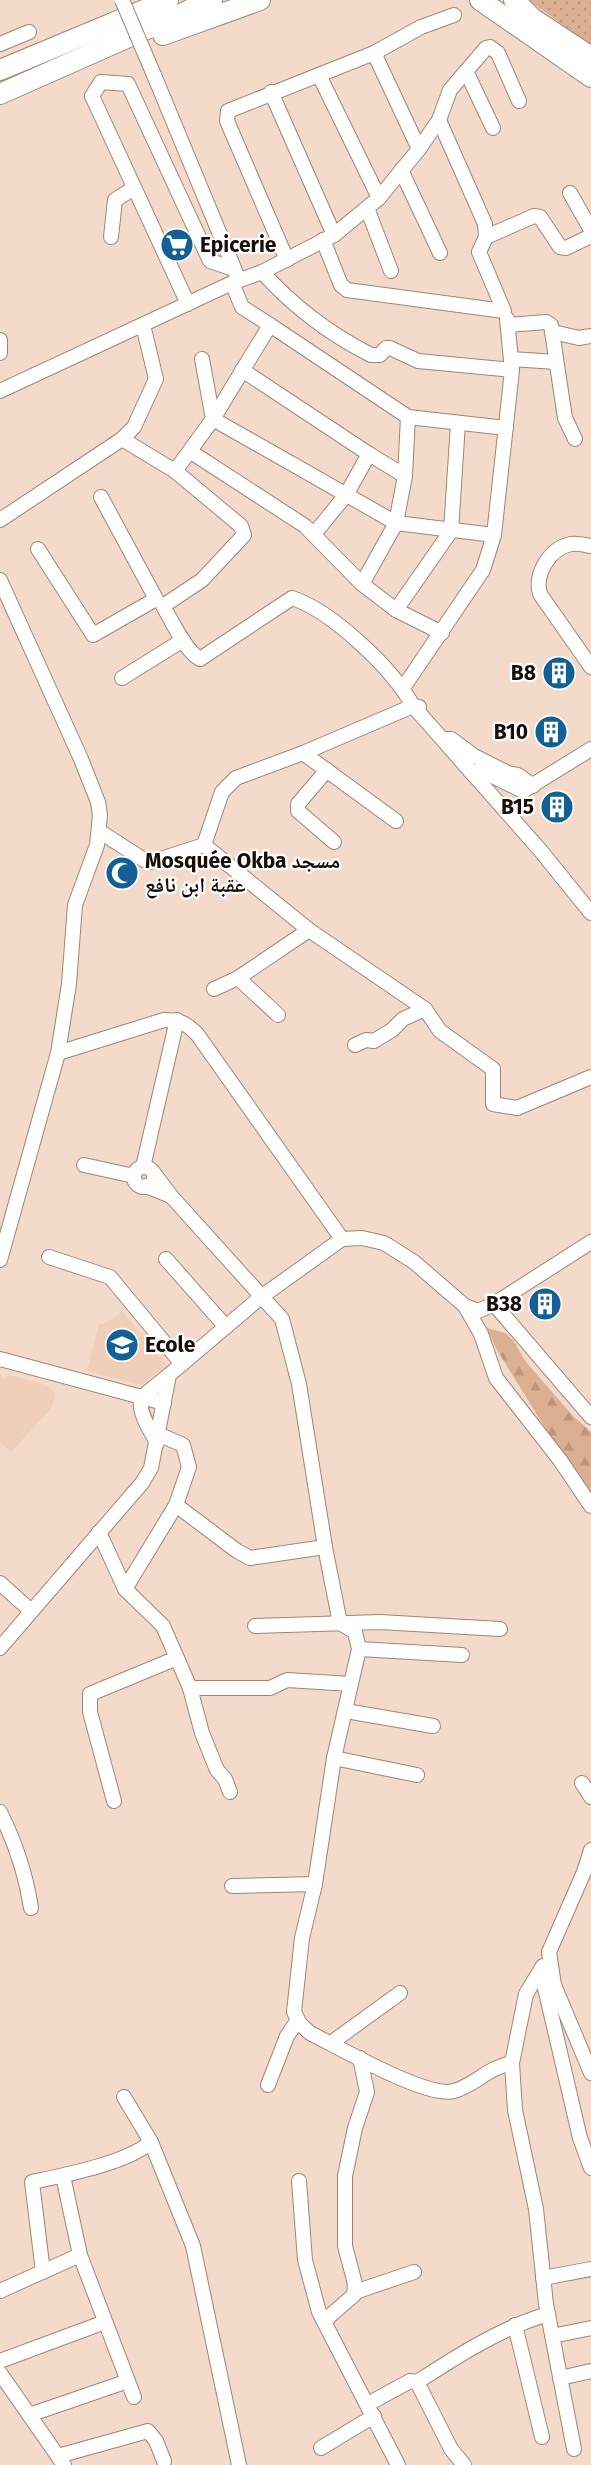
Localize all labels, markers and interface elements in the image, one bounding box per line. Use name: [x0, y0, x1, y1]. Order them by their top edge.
supermarket icon: Epicerie: [159, 227, 195, 263]
place label: Epicerie: [200, 232, 277, 258]
building icon: B8: [541, 655, 577, 691]
place label: B8: [511, 660, 536, 686]
building icon: B10: [533, 714, 569, 750]
place label: B10: [494, 719, 528, 745]
building icon: B15: [539, 789, 575, 825]
place label: B15: [501, 794, 534, 820]
place label: Mosquée Okba مسجد عقبة ابن نافع: [145, 848, 340, 899]
mosque icon: Mosquée Okba مسجد عقبة ابن نافع: [104, 855, 140, 891]
building icon: B38: [527, 1286, 563, 1322]
place label: B38: [486, 1291, 522, 1317]
school or university icon: Ecole: [104, 1327, 140, 1363]
place label: Ecole: [145, 1332, 196, 1358]

